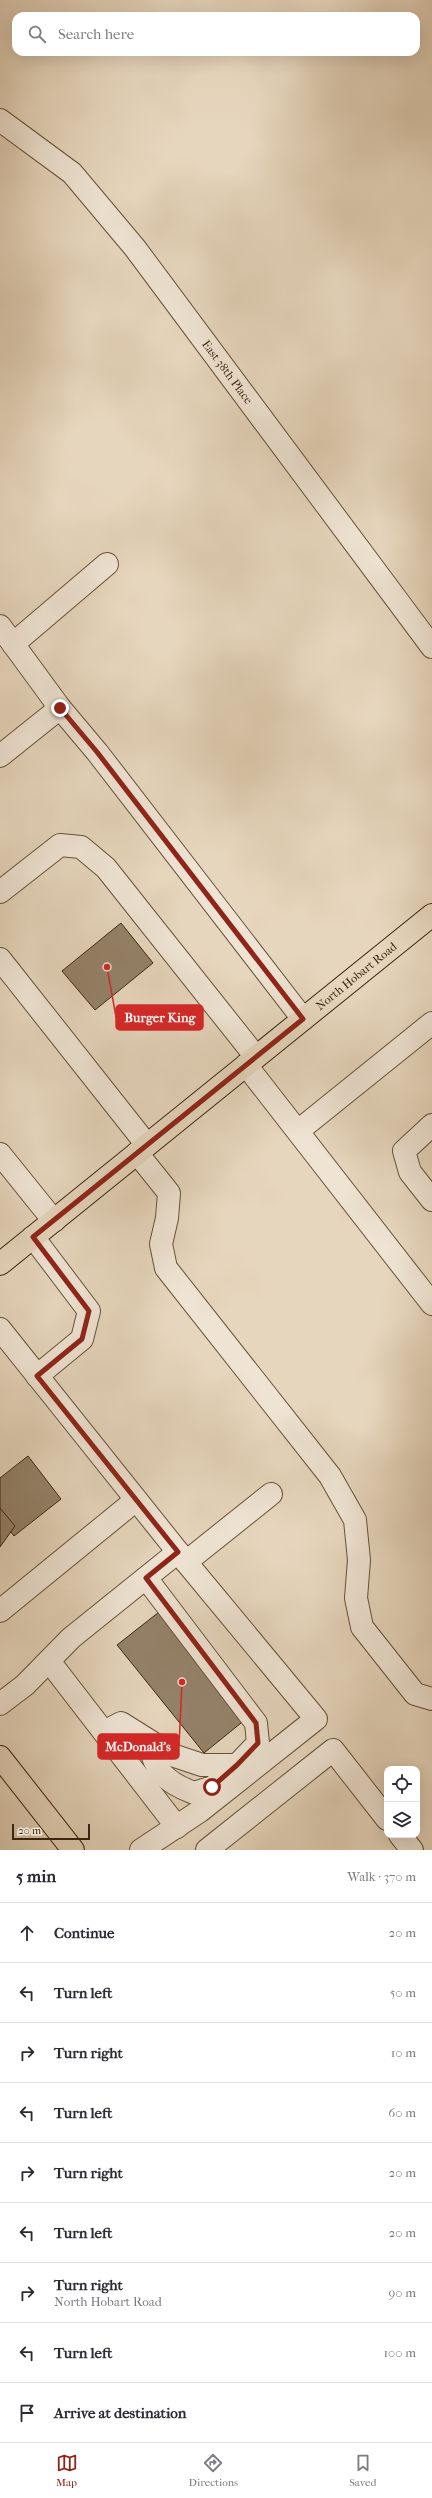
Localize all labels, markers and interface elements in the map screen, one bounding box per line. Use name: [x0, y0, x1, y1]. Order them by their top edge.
search box: [12, 12, 420, 56]
icon: search: [26, 23, 48, 45]
text: Search here: [58, 25, 134, 43]
street label: East 38th Place: [199, 337, 256, 407]
route end: [51, 699, 69, 717]
street label: North Hobart Road: [313, 939, 400, 1013]
callout: Burger King: [116, 1005, 203, 1030]
text: Burger King: [125, 1010, 196, 1026]
callout: McDonald's: [98, 1734, 179, 1759]
text: McDonald's: [104, 1739, 171, 1754]
map controls: [384, 1766, 420, 1838]
button: locate: [384, 1766, 420, 1802]
route start: [203, 1778, 221, 1796]
button: layers: [384, 1802, 420, 1838]
scale bar: [12, 1822, 90, 1841]
text: 20 m: [18, 1824, 41, 1837]
text: 5 min: [16, 1866, 56, 1886]
text: Walk · 370 m: [347, 1869, 416, 1884]
icon: ahead: [16, 1922, 38, 1944]
text: Continue: [54, 1924, 114, 1942]
text: 20 m: [389, 1925, 416, 1940]
icon: left: [16, 1982, 38, 2004]
text: Turn left: [54, 1984, 112, 2002]
text: 50 m: [390, 1985, 416, 2000]
icon: right: [16, 2042, 38, 2064]
text: Turn right: [54, 2044, 123, 2062]
text: 10 m: [391, 2045, 416, 2060]
icon: left: [16, 2102, 38, 2124]
text: Turn left: [54, 2104, 112, 2122]
text: 60 m: [388, 2105, 416, 2120]
icon: right: [16, 2162, 38, 2184]
text: Turn right: [54, 2164, 123, 2182]
text: 20 m: [389, 2165, 416, 2180]
icon: left: [16, 2222, 38, 2244]
text: Turn left: [54, 2224, 112, 2242]
text: 20 m: [389, 2225, 416, 2240]
text: Turn right: [54, 2276, 123, 2294]
icon: right: [16, 2282, 38, 2304]
text: 90 m: [388, 2285, 416, 2300]
text: North Hobart Road: [54, 2294, 162, 2309]
icon: left: [16, 2342, 38, 2364]
text: Turn left: [54, 2344, 112, 2362]
text: 100 m: [383, 2345, 416, 2360]
icon: arrive: [16, 2402, 38, 2424]
text: Arrive at destination: [54, 2404, 186, 2422]
tab: Map: [56, 2452, 78, 2489]
tab: Directions: [189, 2452, 238, 2489]
tab: Saved: [349, 2452, 376, 2489]

